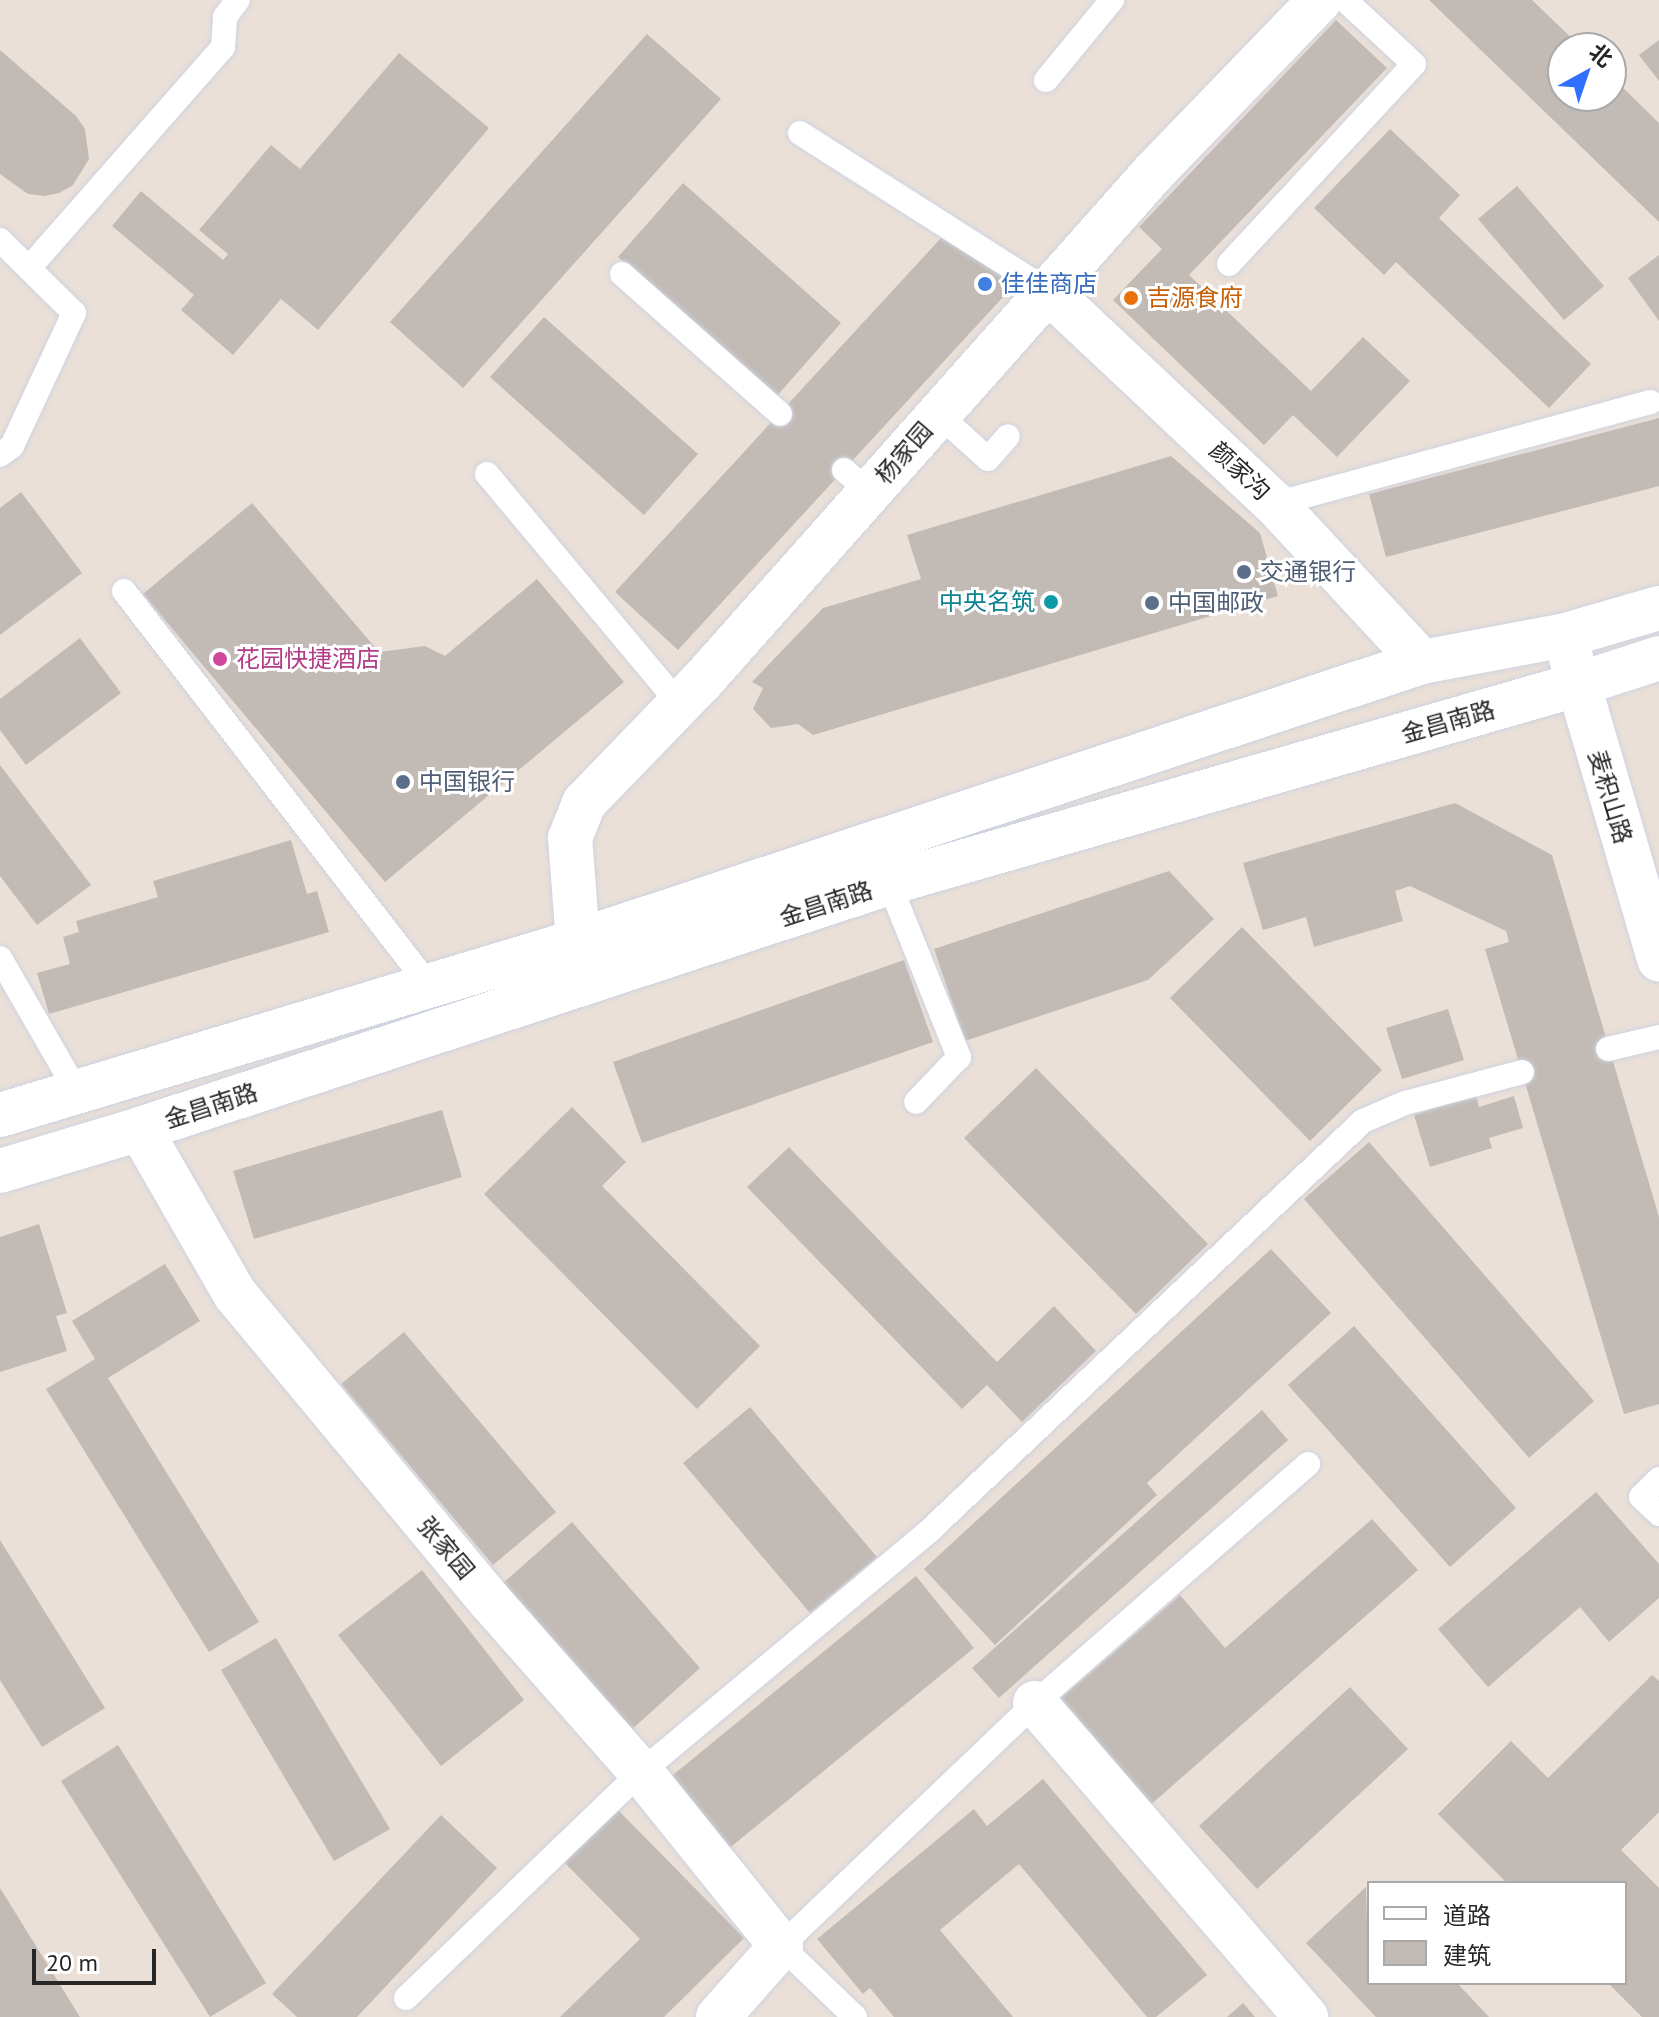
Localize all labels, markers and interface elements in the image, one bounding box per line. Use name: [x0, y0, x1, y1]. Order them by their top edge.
north arrow: [1547, 32, 1627, 112]
text: 北: [1584, 37, 1619, 73]
place label: 佳佳商店: [1001, 270, 1097, 298]
marker: 佳佳商店: [976, 275, 994, 293]
place label: 吉源食府: [1147, 284, 1243, 312]
marker: 吉源食府: [1122, 289, 1140, 307]
street label: 杨家园: [870, 416, 938, 490]
street label: 颜家沟: [1204, 436, 1276, 506]
place label: 交通银行: [1260, 558, 1356, 586]
marker: 交通银行: [1235, 563, 1253, 581]
place label: 中央名筑: [939, 588, 1035, 616]
place label: 中国邮政: [1168, 589, 1264, 617]
marker: 中央名筑: [1042, 593, 1060, 611]
marker: 中国邮政: [1143, 594, 1161, 612]
place label: 花园快捷酒店: [236, 645, 380, 673]
marker: 花园快捷酒店: [211, 650, 229, 668]
street label: 金昌南路: [1398, 695, 1498, 749]
street label: 麦积山路: [1582, 747, 1638, 847]
place label: 中国银行: [419, 768, 515, 796]
marker: 中国银行: [394, 773, 412, 791]
street label: 金昌南路: [776, 875, 876, 933]
street label: 金昌南路: [161, 1077, 261, 1135]
street label: 张家园: [412, 1511, 480, 1585]
legend: [1367, 1881, 1627, 1985]
text: 道路: [1443, 1900, 1491, 1931]
scale bar: [36, 1933, 160, 1983]
text: 建筑: [1443, 1940, 1491, 1971]
text: 20 m: [46, 1947, 98, 1978]

